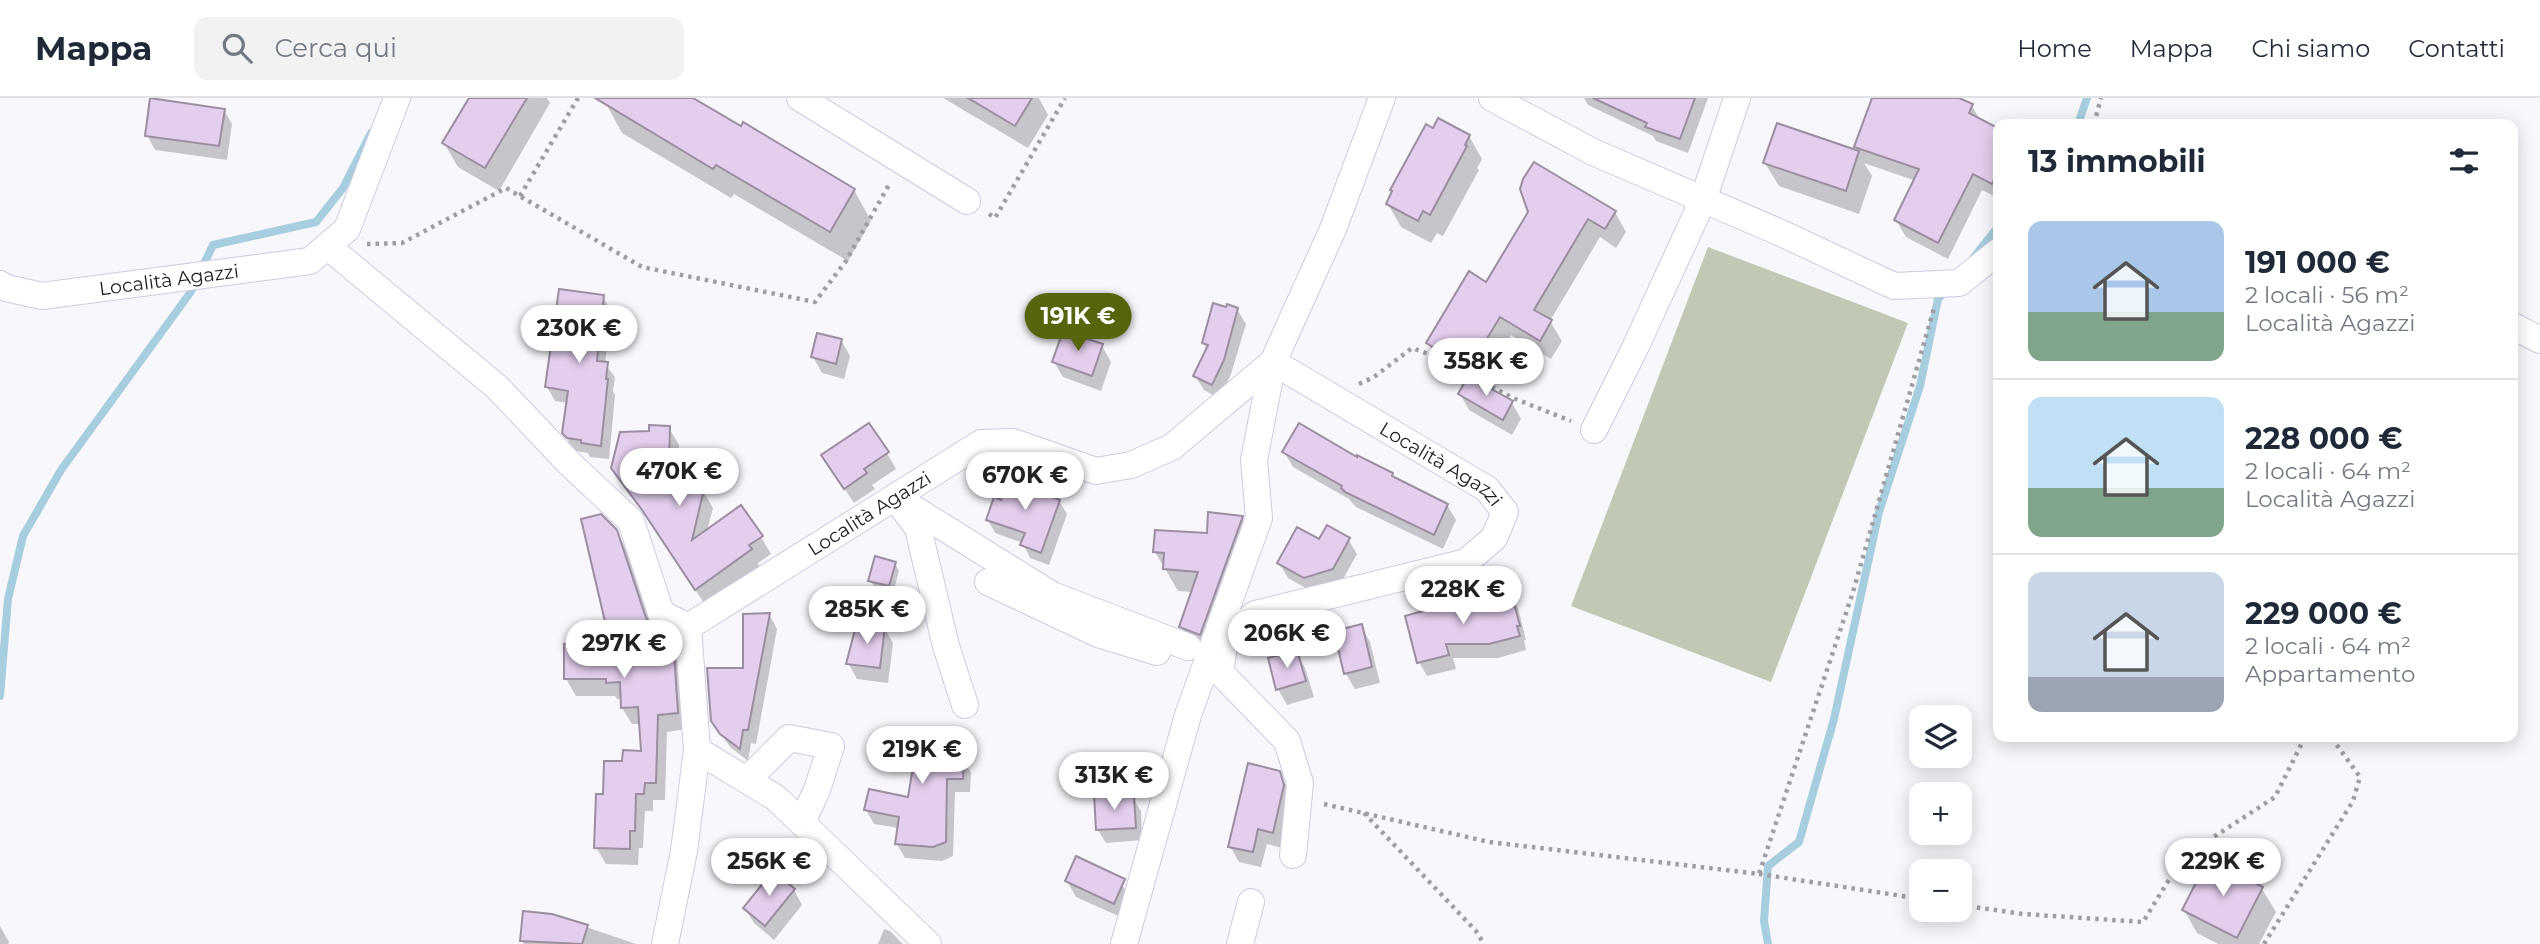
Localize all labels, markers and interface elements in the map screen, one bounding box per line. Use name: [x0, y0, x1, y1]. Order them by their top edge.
search box: [194, 17, 684, 80]
text: Mappa: [35, 28, 152, 68]
icon: search: [218, 29, 256, 67]
text: Cerca qui: [274, 32, 397, 64]
text: Home: [2017, 34, 2092, 63]
text: Mappa: [2130, 34, 2213, 63]
text: Chi siamo: [2251, 34, 2370, 63]
text: Contatti: [2408, 34, 2505, 63]
icon: filters: [2445, 142, 2483, 180]
text: 13 immobili: [2028, 143, 2206, 180]
text: 191 000 €: [2245, 244, 2390, 281]
icon: home: [2084, 249, 2168, 333]
street label: Località Agazzi: [98, 259, 240, 300]
text: 2 locali · 56 m²: [2245, 281, 2409, 309]
pin: 191K €: [1021, 294, 1135, 353]
text: 191K €: [1041, 302, 1115, 330]
pin: 230K €: [522, 306, 636, 365]
text: Località Agazzi: [2245, 309, 2415, 337]
text: 230K €: [537, 314, 622, 342]
pin: 358K €: [1429, 338, 1543, 398]
text: 358K €: [1444, 347, 1528, 375]
street label: Località Agazzi: [1376, 417, 1507, 511]
text: 228 000 €: [2245, 420, 2403, 457]
icon: home: [2084, 425, 2168, 509]
pin: 470K €: [622, 448, 736, 508]
pin: 670K €: [968, 452, 1082, 512]
text: 470K €: [636, 457, 722, 485]
text: 2 locali · 64 m²: [2245, 457, 2411, 485]
text: 670K €: [982, 461, 1068, 489]
street label: Località Agazzi: [804, 466, 935, 561]
text: Località Agazzi: [2245, 485, 2415, 513]
pin: 228K €: [1406, 566, 1520, 626]
text: 228K €: [1421, 575, 1505, 603]
pin: 285K €: [810, 587, 924, 646]
text: 285K €: [825, 595, 909, 623]
text: 229 000 €: [2245, 595, 2402, 632]
icon: home: [2084, 600, 2168, 684]
pin: 206K €: [1230, 610, 1344, 670]
text: 206K €: [1244, 619, 1330, 647]
pin: 297K €: [567, 620, 681, 680]
text: 297K €: [582, 629, 666, 657]
text: 2 locali · 64 m²: [2245, 632, 2411, 660]
text: Appartamento: [2245, 660, 2415, 688]
map controls: [1909, 705, 1972, 922]
button: layers: [1909, 705, 1972, 768]
pin: 219K €: [865, 726, 979, 786]
text: 219K €: [882, 735, 962, 763]
pin: 313K €: [1057, 752, 1171, 812]
text: 313K €: [1075, 761, 1153, 789]
button: +: [1909, 782, 1972, 845]
pin: 256K €: [712, 838, 826, 898]
pin: 229K €: [2166, 838, 2280, 898]
text: 256K €: [727, 847, 811, 875]
text: 229K €: [2181, 847, 2265, 875]
button: −: [1909, 859, 1972, 922]

